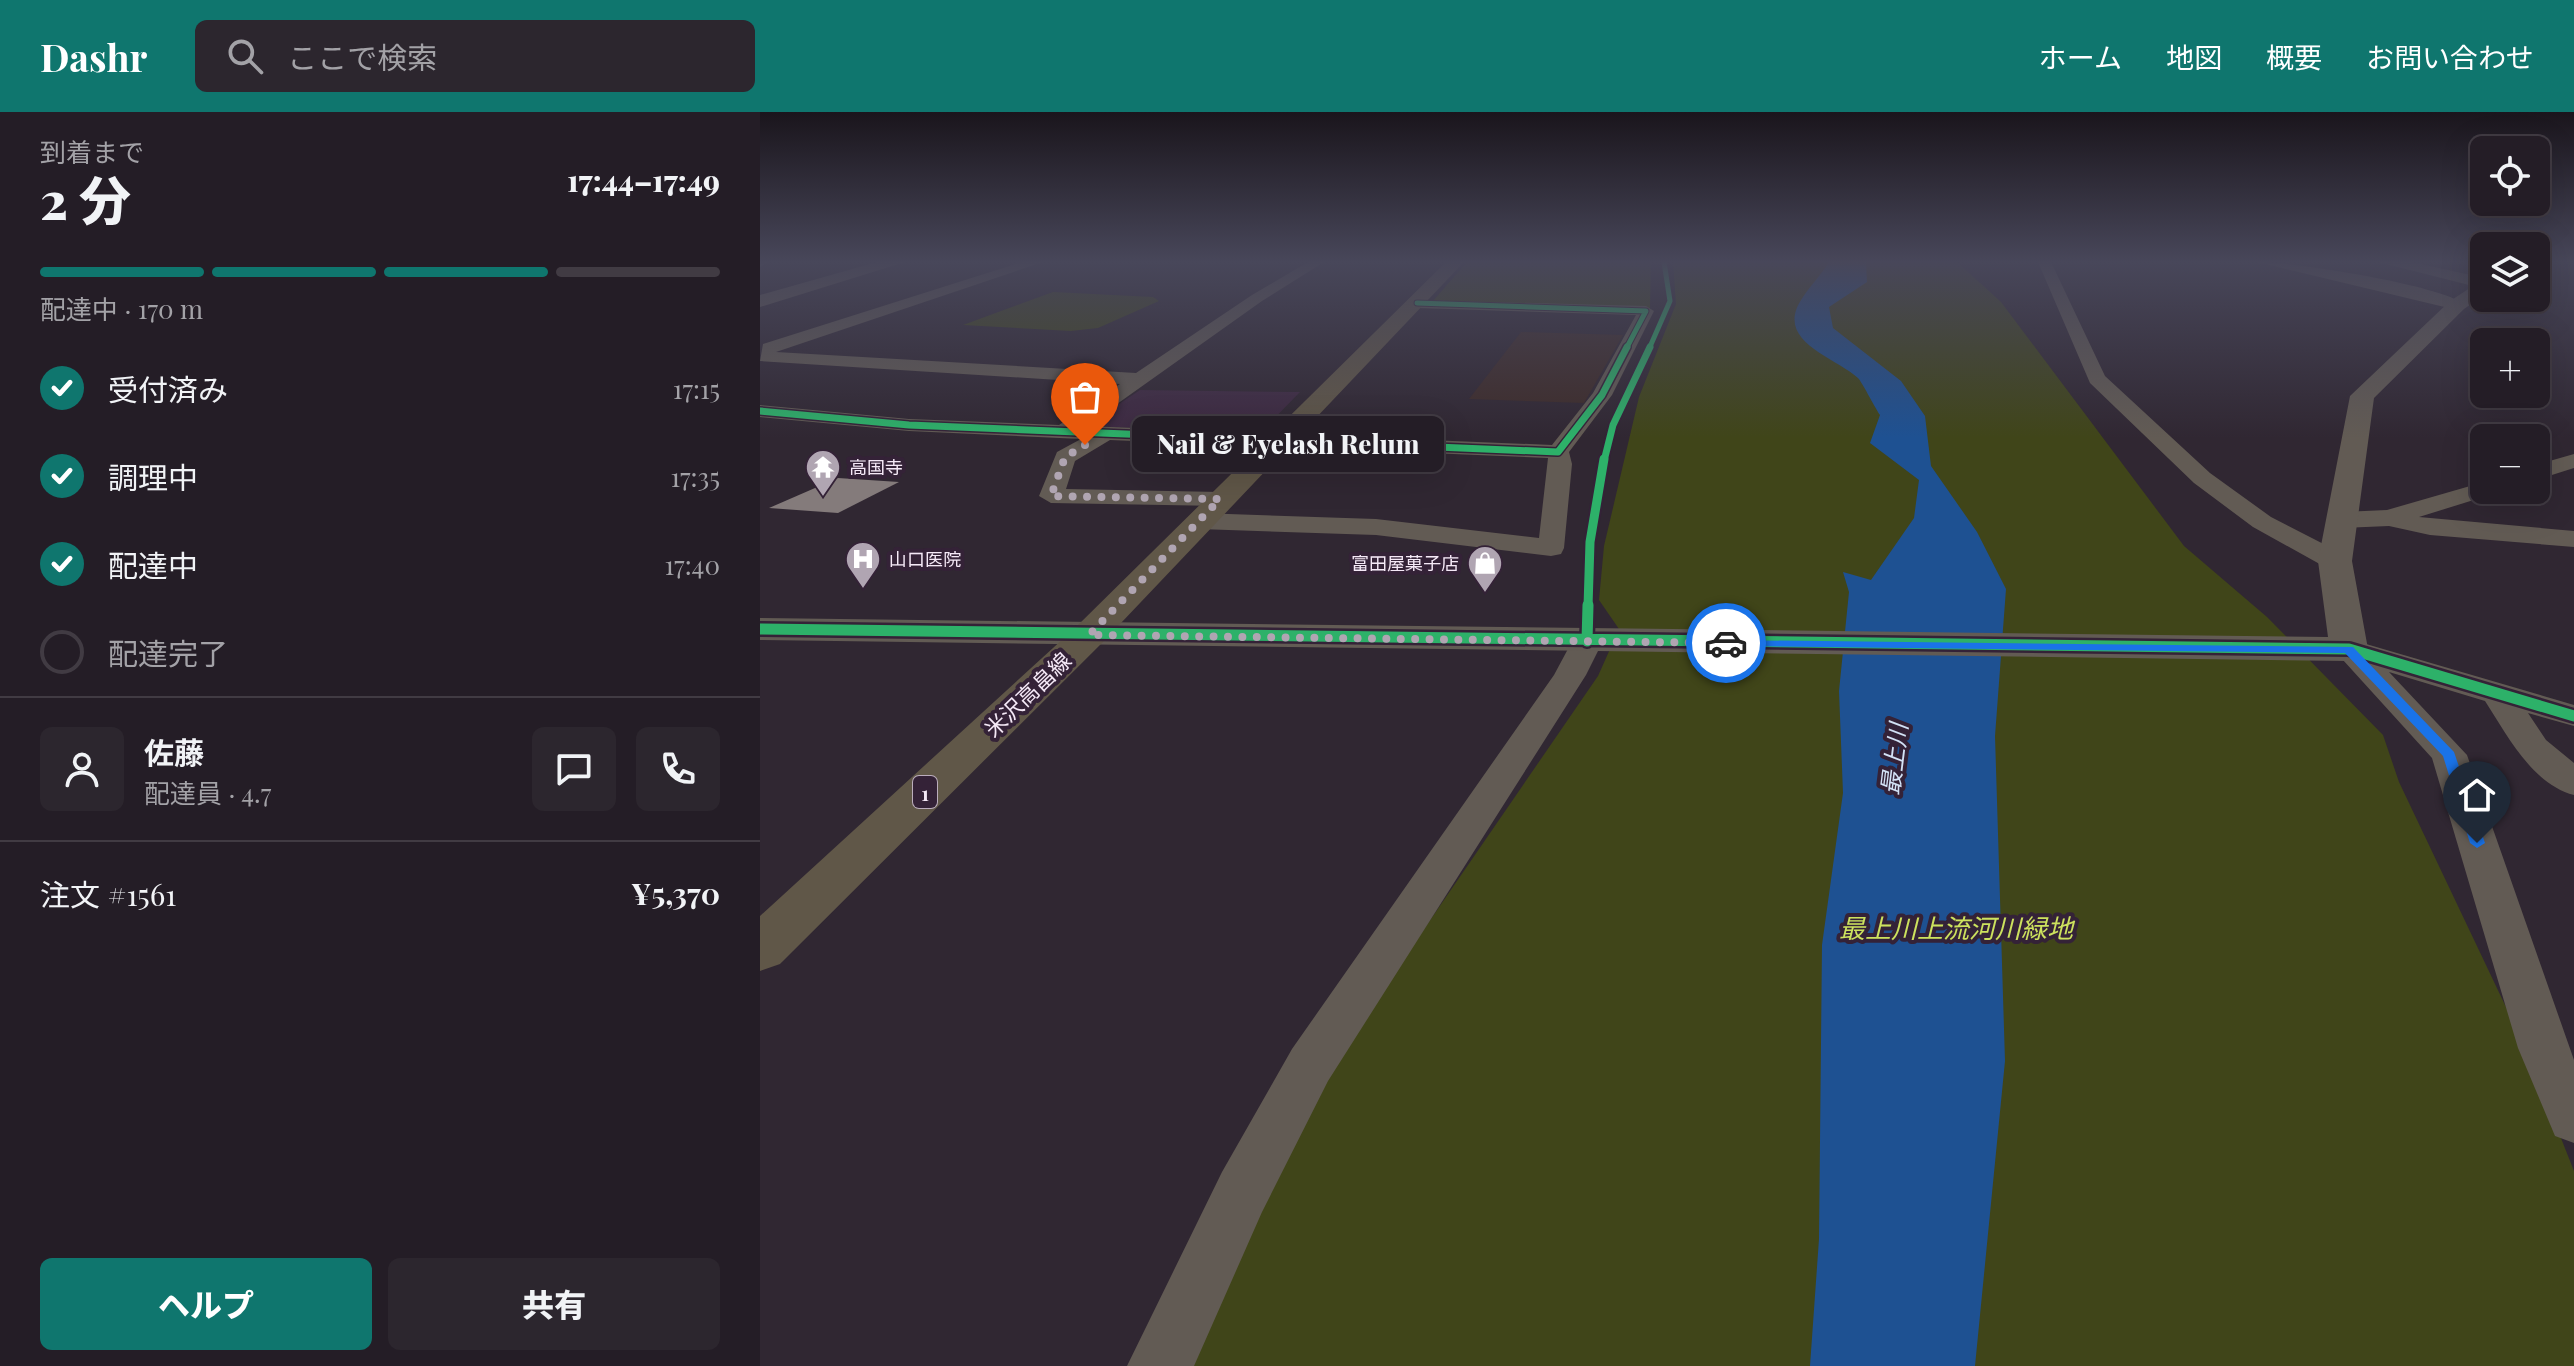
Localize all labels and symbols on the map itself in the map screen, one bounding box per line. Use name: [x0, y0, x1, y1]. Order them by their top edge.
pin: [1051, 363, 1119, 445]
callout: Nail & Eyelash Relum: [1133, 417, 1445, 473]
temple icon: 高国寺: [804, 448, 842, 498]
place label: 高国寺: [849, 455, 903, 479]
hospital icon: 山口医院: [844, 540, 882, 590]
shop icon: 富田屋菓子店: [1466, 544, 1504, 594]
place label: 山口医院: [889, 547, 961, 571]
place label: 富田屋菓子店: [1351, 551, 1459, 575]
courier: [1686, 603, 1766, 683]
street label: 米沢高畠線: [977, 645, 1077, 743]
water label: 最上川: [1873, 718, 1914, 797]
pin: [2443, 761, 2511, 843]
road number: 1: [913, 776, 937, 808]
park label: 最上川上流河川緑地: [1839, 910, 2076, 945]

